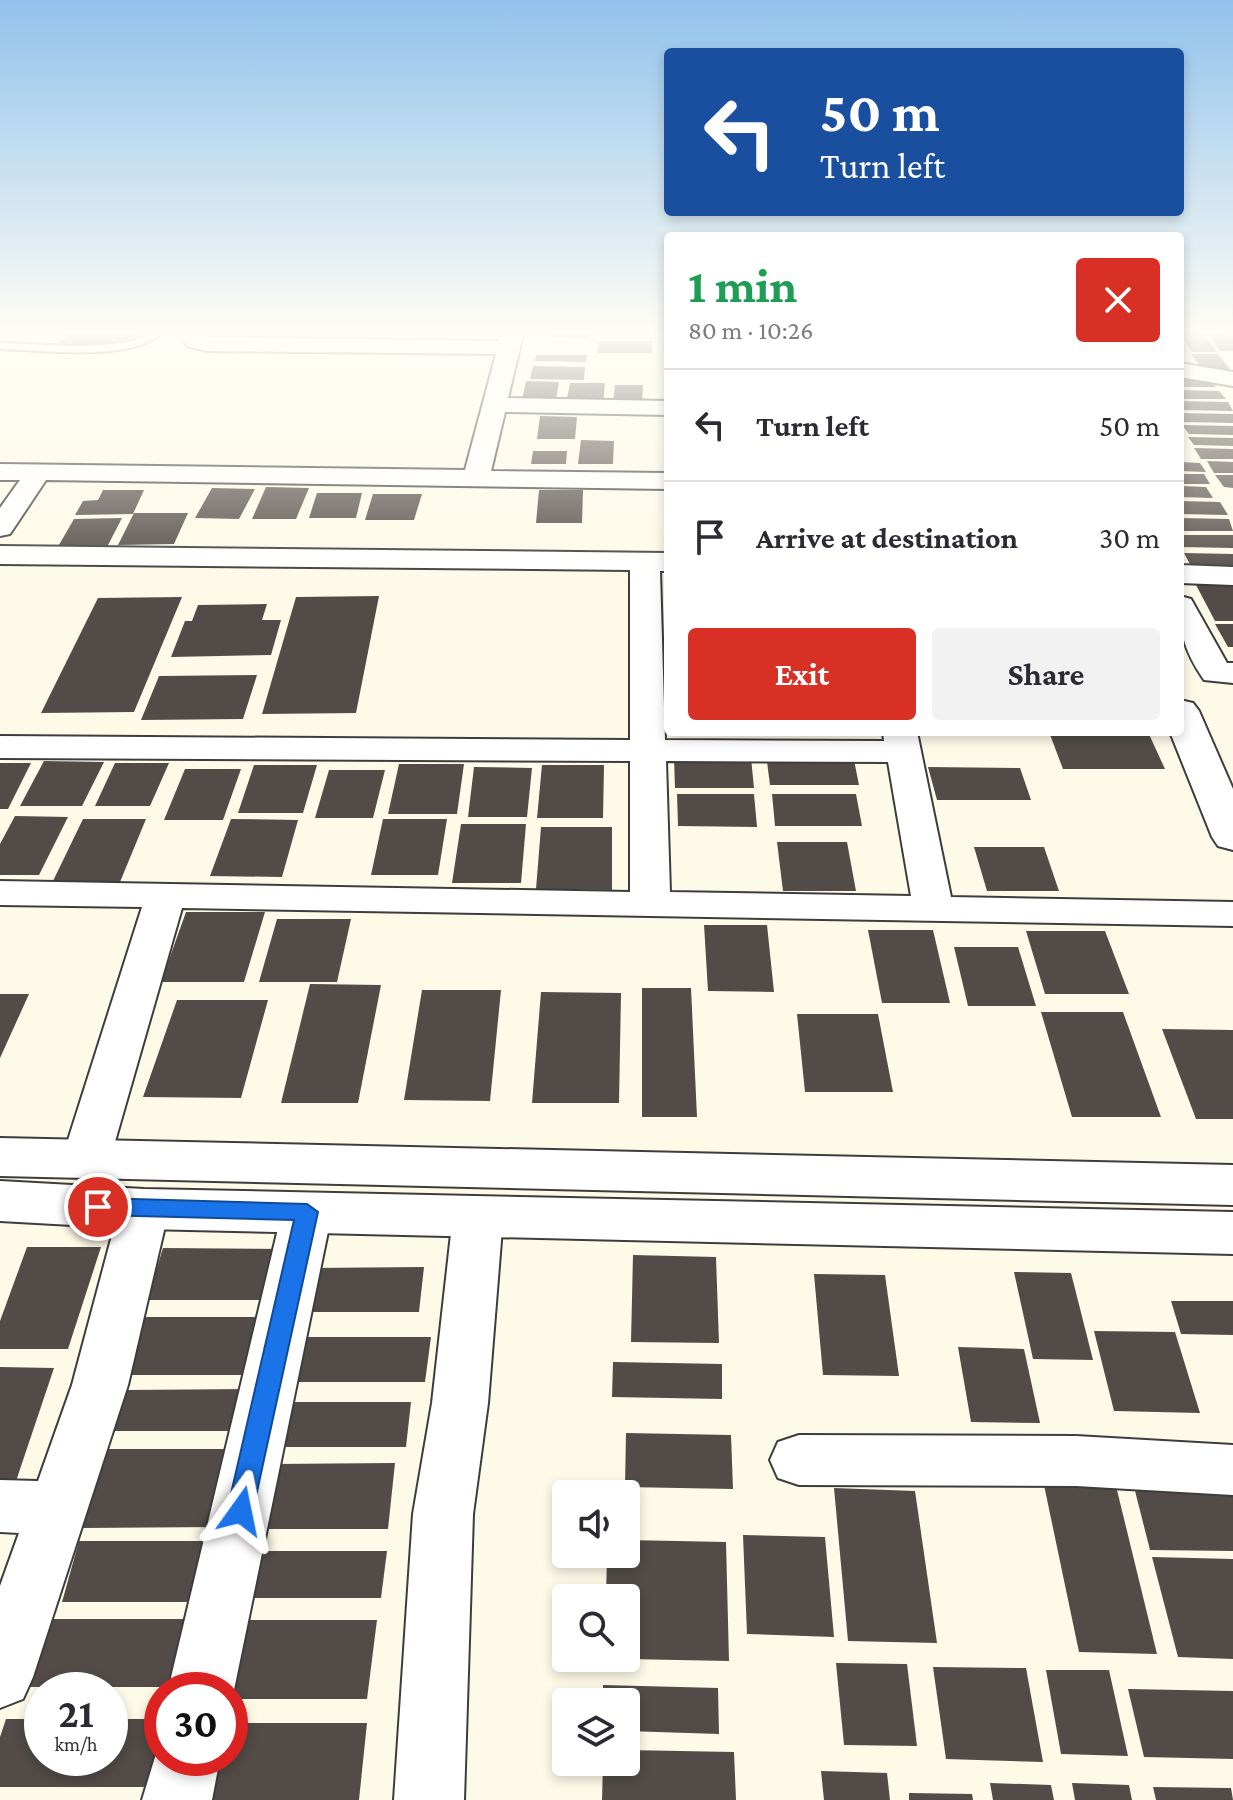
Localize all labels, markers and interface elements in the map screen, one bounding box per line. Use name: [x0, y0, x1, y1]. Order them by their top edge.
icon: left: [688, 80, 792, 184]
text: 50 m: [820, 81, 940, 143]
text: Turn left: [820, 146, 945, 186]
button: close: [1076, 258, 1160, 342]
text: 1 min: [688, 259, 797, 312]
text: 80 m · 10:26: [688, 316, 813, 345]
icon: left: [688, 403, 732, 447]
text: Turn left: [756, 409, 869, 442]
text: 50 m: [1099, 409, 1160, 442]
icon: arrive: [688, 515, 732, 559]
text: Arrive at destination: [756, 521, 1018, 554]
text: 30 m: [1099, 521, 1160, 554]
button: Exit: [688, 628, 916, 720]
button: Share: [932, 628, 1160, 720]
pin: [64, 1173, 132, 1241]
icon: arrive: [76, 1185, 120, 1229]
position arrow: [199, 1469, 283, 1553]
map controls: [552, 1480, 640, 1776]
button: sound: [552, 1480, 640, 1568]
button: search: [552, 1584, 640, 1672]
speed limit sign: 30: [144, 1672, 248, 1776]
button: layers: [552, 1688, 640, 1776]
text: 21: [58, 1691, 94, 1736]
text: km/h: [54, 1733, 98, 1755]

